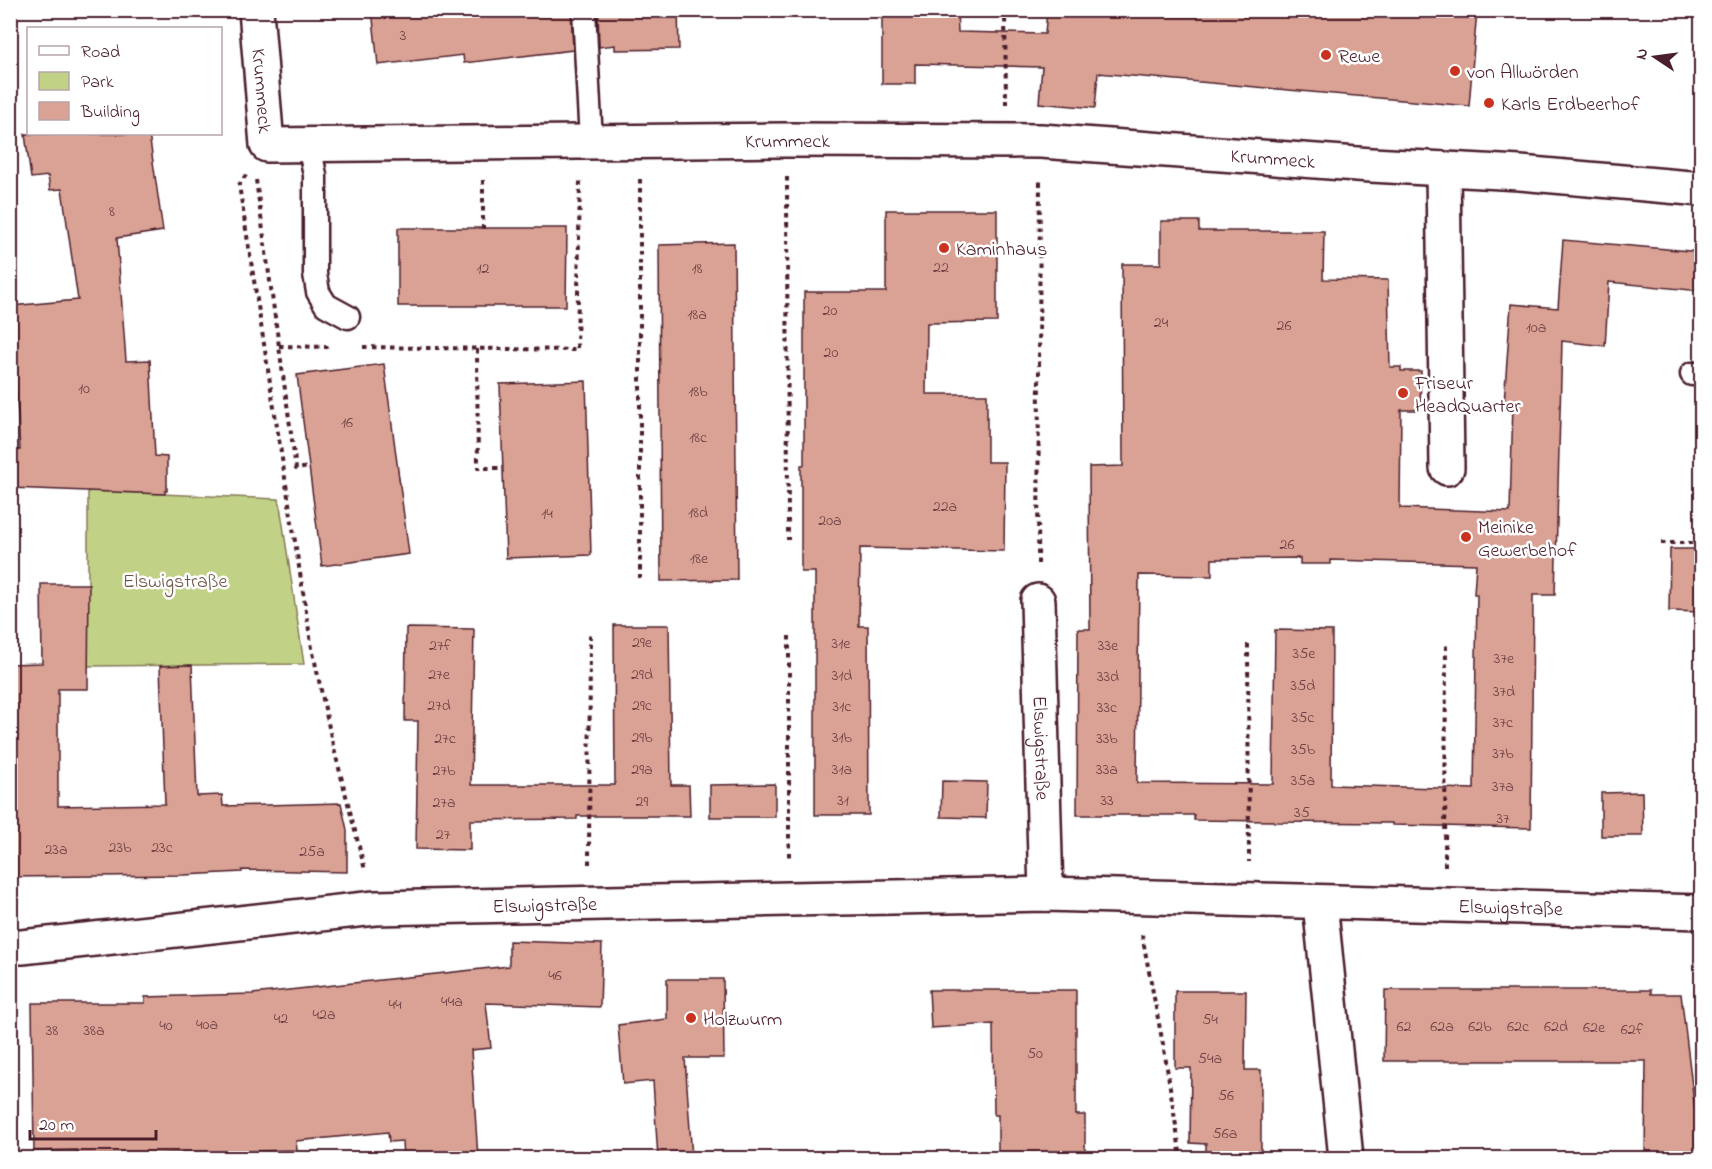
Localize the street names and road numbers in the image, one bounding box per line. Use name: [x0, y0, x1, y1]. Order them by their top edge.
street label: Krummeck: [242, 47, 278, 135]
street label: Krummeck: [745, 128, 830, 157]
street label: Krummeck: [1229, 143, 1316, 178]
street label: Elswigstraße: [1024, 695, 1055, 801]
street label: Elswigstraße: [492, 891, 598, 923]
street label: Elswigstraße: [1458, 893, 1563, 925]

